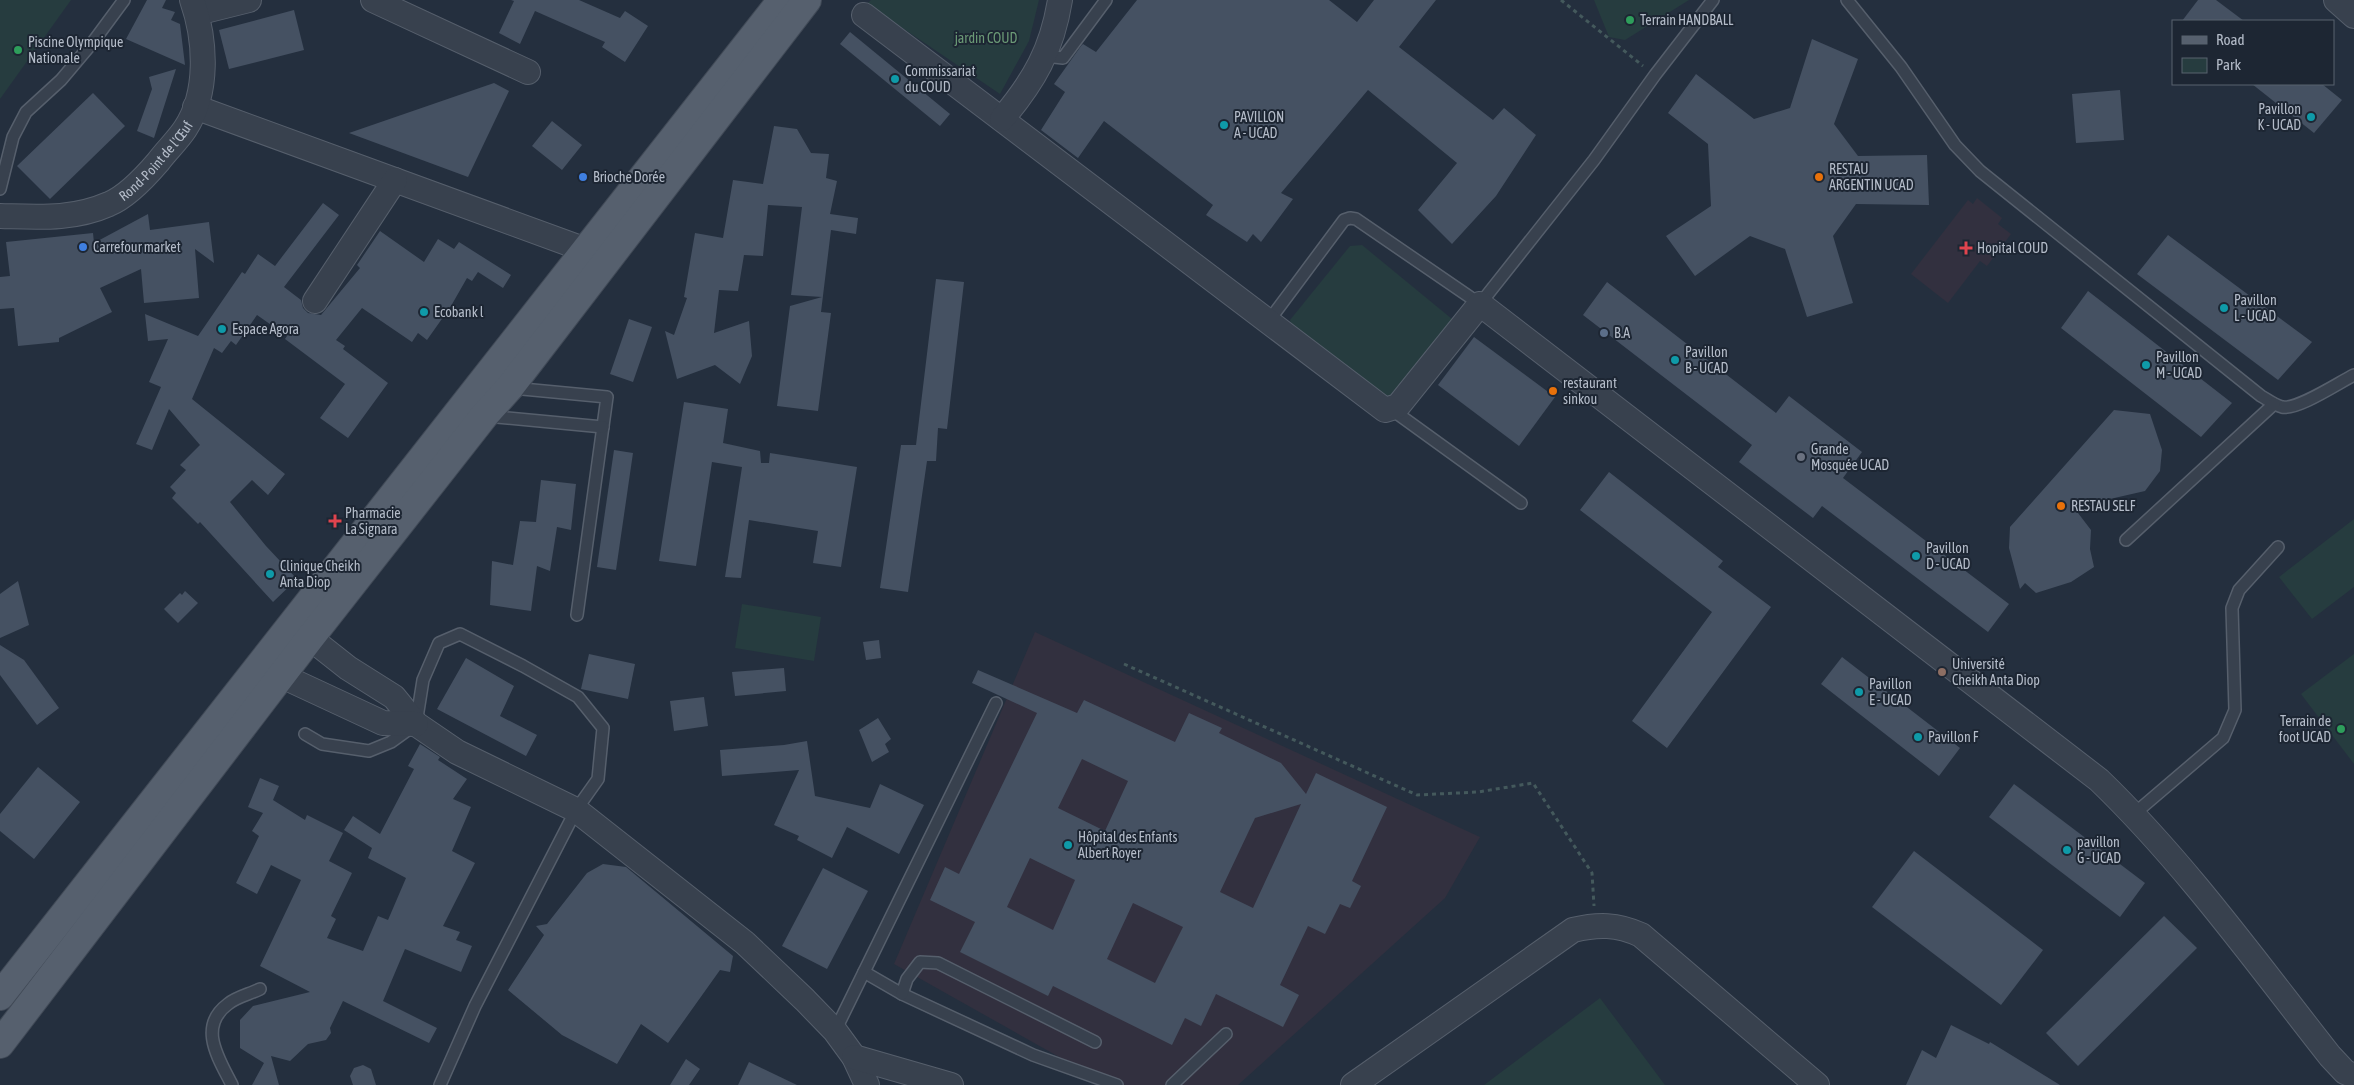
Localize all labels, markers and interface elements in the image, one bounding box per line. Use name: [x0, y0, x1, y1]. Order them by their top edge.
place label: Terrain HANDBALL: [1640, 12, 1734, 28]
marker: Terrain HANDBALL: [1624, 14, 1636, 26]
legend: [2172, 20, 2334, 85]
park label: jardin COUD: [954, 30, 1018, 46]
text: Road: [2216, 31, 2245, 48]
place label: Piscine Olympique Nationale: [28, 34, 123, 66]
marker: Piscine Olympique Nationale: [12, 44, 24, 56]
text: Park: [2216, 56, 2241, 73]
place label: Commissariat du COUD: [905, 63, 976, 95]
marker: Commissariat du COUD: [889, 73, 901, 85]
place label: Pavillon K - UCAD: [2258, 101, 2301, 133]
place label: PAVILLON A - UCAD: [1234, 109, 1284, 141]
marker: Pavillon K - UCAD: [2305, 111, 2317, 123]
street label: Rond-Point de l'Œuf: [116, 118, 196, 204]
marker: PAVILLON A - UCAD: [1218, 119, 1230, 131]
place label: RESTAU ARGENTIN UCAD: [1829, 161, 1914, 193]
place label: Brioche Dorée: [593, 169, 665, 185]
marker: Brioche Dorée: [577, 171, 589, 183]
marker: RESTAU ARGENTIN UCAD: [1813, 171, 1825, 183]
place label: Carrefour market: [93, 239, 181, 255]
place label: Hopital COUD: [1977, 240, 2048, 256]
marker: Carrefour market: [77, 241, 89, 253]
marker: Hopital COUD: [1959, 241, 1973, 255]
place label: Pavillon L - UCAD: [2234, 292, 2277, 324]
marker: Pavillon L - UCAD: [2218, 302, 2230, 314]
place label: Ecobank l: [434, 304, 484, 320]
marker: Ecobank l: [418, 306, 430, 318]
place label: Espace Agora: [232, 321, 299, 337]
marker: Espace Agora: [216, 323, 228, 335]
place label: B.A: [1614, 325, 1630, 341]
marker: B.A: [1598, 327, 1610, 339]
place label: Pavillon B - UCAD: [1685, 344, 1728, 376]
place label: Pavillon M - UCAD: [2156, 349, 2202, 381]
marker: Pavillon B - UCAD: [1669, 354, 1681, 366]
marker: Pavillon M - UCAD: [2140, 359, 2152, 371]
place label: restaurant sinkou: [1563, 375, 1617, 407]
marker: restaurant sinkou: [1547, 385, 1559, 397]
place label: Grande Mosquée UCAD: [1811, 441, 1889, 473]
marker: Grande Mosquée UCAD: [1795, 451, 1807, 463]
place label: RESTAU SELF: [2071, 498, 2136, 514]
marker: RESTAU SELF: [2055, 500, 2067, 512]
place label: Pharmacie La Signara: [345, 505, 401, 537]
marker: Pharmacie La Signara: [329, 515, 341, 527]
place label: Pavillon D - UCAD: [1926, 540, 1971, 572]
marker: Pavillon D - UCAD: [1910, 550, 1922, 562]
place label: Clinique Cheikh Anta Diop: [280, 558, 361, 590]
marker: Clinique Cheikh Anta Diop: [264, 568, 276, 580]
place label: Université Cheikh Anta Diop: [1952, 656, 2040, 688]
marker: Université Cheikh Anta Diop: [1936, 666, 1948, 678]
place label: Pavillon E - UCAD: [1869, 676, 1912, 708]
marker: Pavillon E - UCAD: [1853, 686, 1865, 698]
place label: Terrain de foot UCAD: [2279, 713, 2331, 745]
marker: Terrain de foot UCAD: [2335, 723, 2347, 735]
place label: Pavillon F: [1928, 729, 1979, 745]
marker: Pavillon F: [1912, 731, 1924, 743]
place label: Hôpital des Enfants Albert Royer: [1078, 829, 1178, 861]
place label: pavillon G - UCAD: [2077, 834, 2121, 866]
marker: Hôpital des Enfants Albert Royer: [1062, 839, 1074, 851]
marker: pavillon G - UCAD: [2061, 844, 2073, 856]

